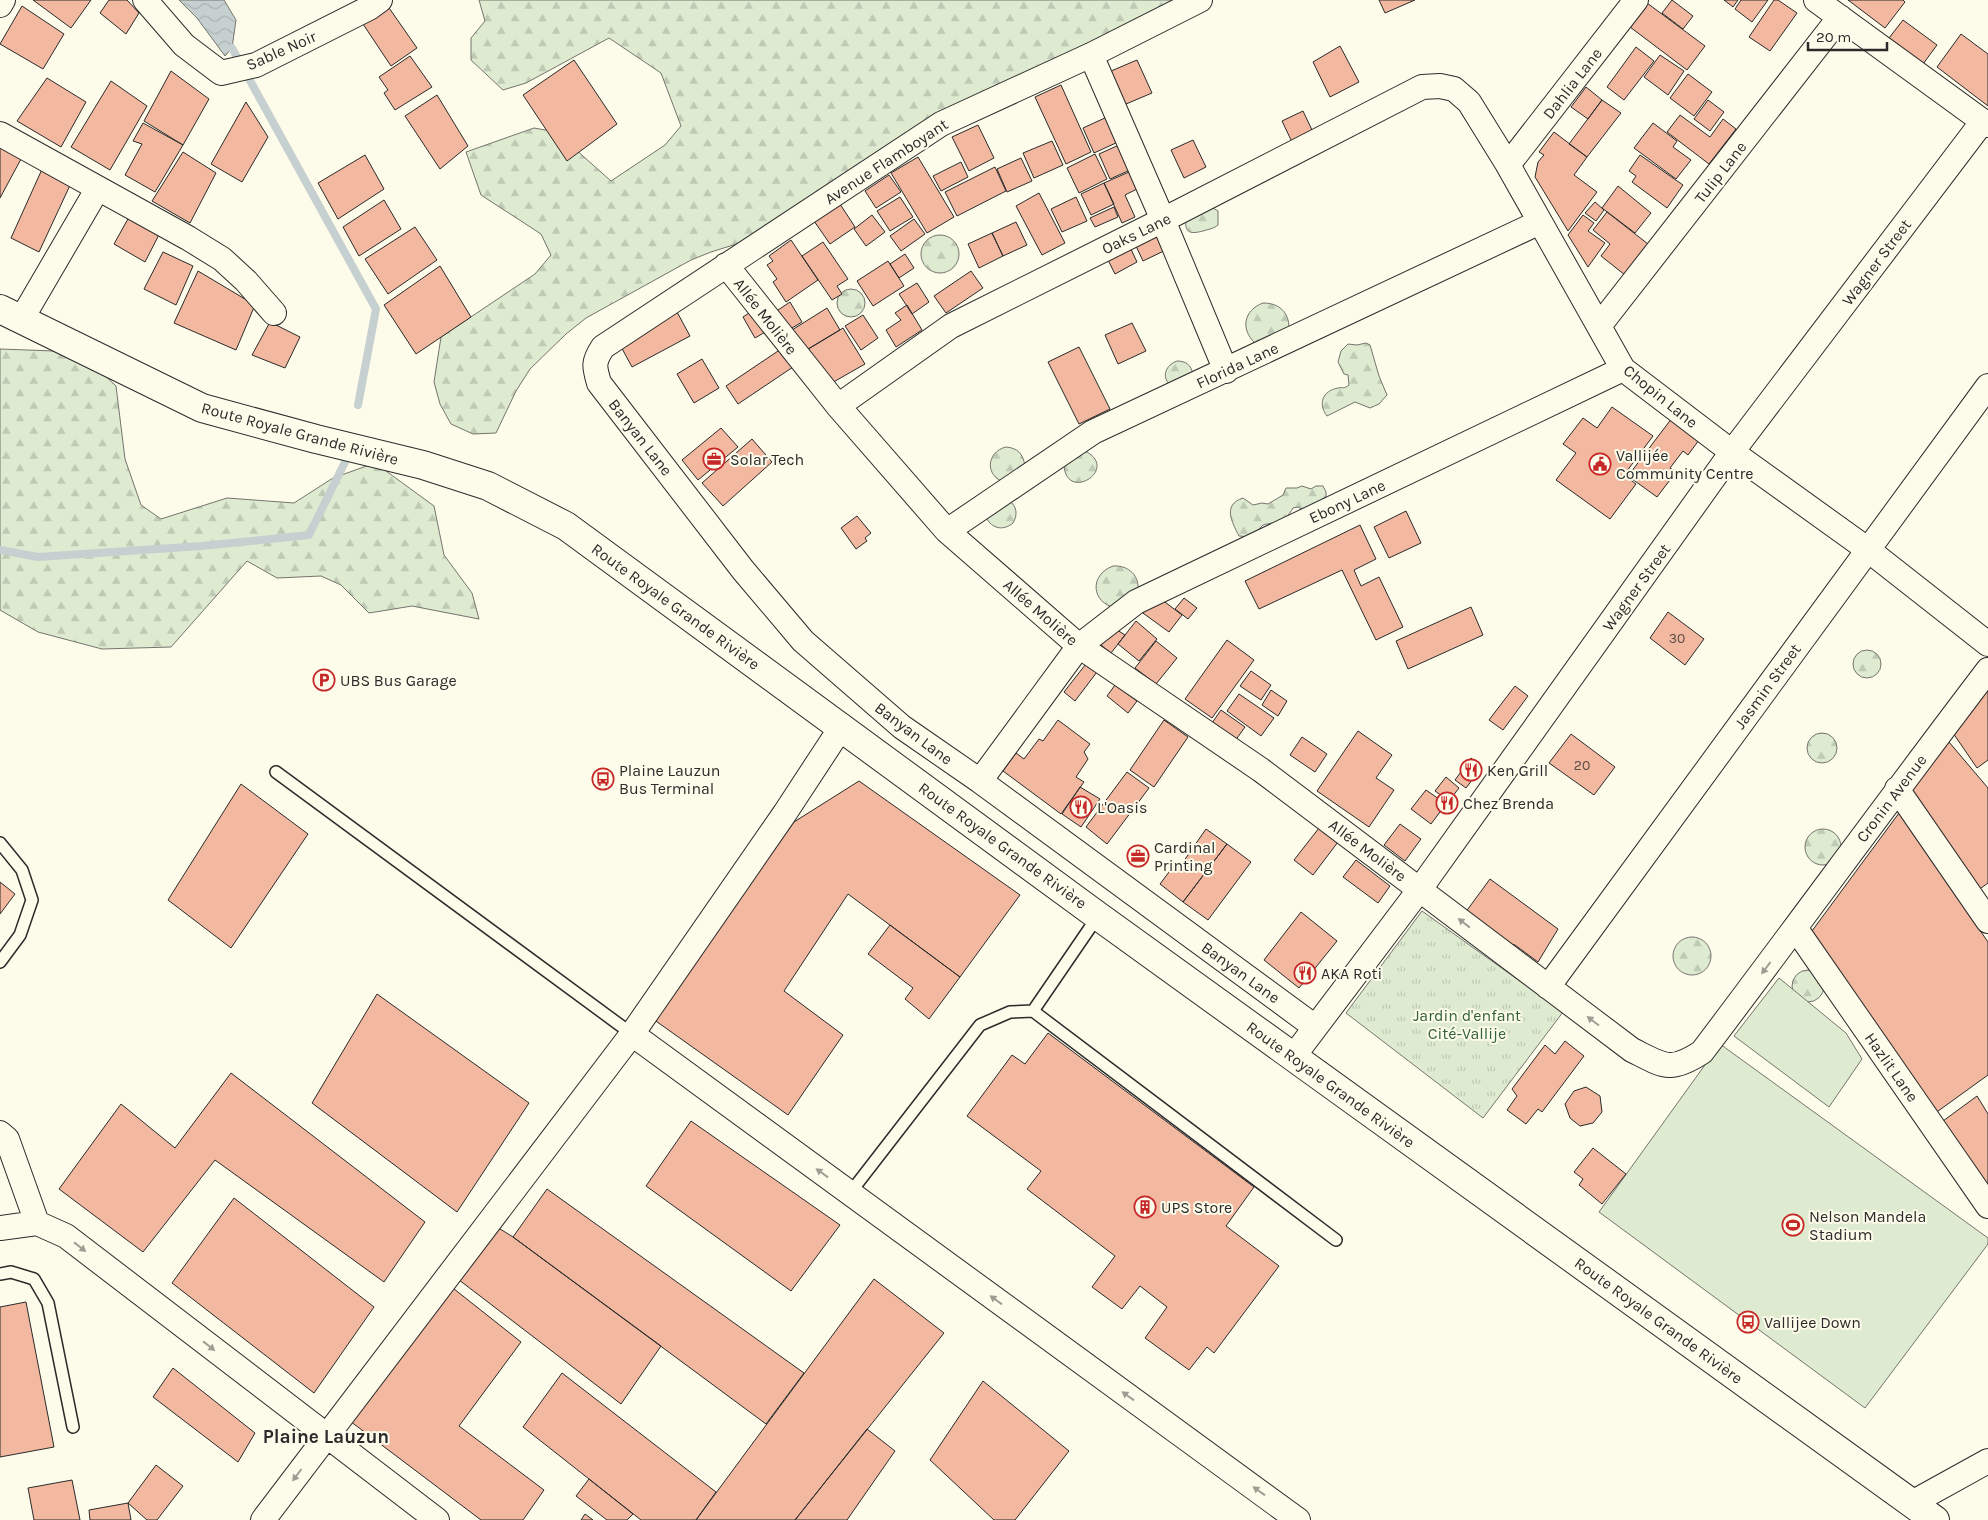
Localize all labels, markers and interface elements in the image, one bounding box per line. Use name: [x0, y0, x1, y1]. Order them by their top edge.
scale bar: [1808, 20, 1887, 52]
street label: Sable Noir: [243, 27, 319, 74]
text: 20 m: [1816, 28, 1851, 46]
street label: Dahlia Lane: [1539, 44, 1606, 123]
street label: Avenue Flamboyant: [821, 114, 952, 208]
street label: Tulip Lane: [1690, 138, 1750, 207]
street label: Oaks Lane: [1099, 209, 1174, 258]
street label: Wagner Street: [1838, 215, 1915, 309]
street label: Allée Molière: [730, 274, 801, 358]
street label: Florida Lane: [1193, 338, 1281, 393]
street label: Chopin Lane: [1620, 361, 1702, 432]
street label: Banyan Lane: [605, 395, 676, 480]
street label: Route Royale Grande Rivière: [199, 398, 400, 469]
place label: Vallijée Community Centre: [1616, 446, 1754, 483]
office icon: Solar Tech: [702, 447, 726, 471]
place label: Solar Tech: [730, 450, 804, 469]
public building icon: Vallijée Community Centre: [1588, 452, 1612, 476]
street label: Ebony Lane: [1306, 475, 1389, 527]
street label: Route Royale Grande Rivière: [588, 539, 763, 674]
street label: Wagner Street: [1598, 540, 1674, 635]
street label: Allée Molière: [1000, 575, 1082, 650]
house number: 30: [1669, 630, 1685, 647]
street label: Jasmin Street: [1730, 640, 1805, 733]
parking icon: UBS Bus Garage: [312, 668, 336, 692]
place label: UBS Bus Garage: [340, 671, 457, 690]
street label: Banyan Lane: [871, 698, 956, 769]
street label: Cronin Avenue: [1852, 751, 1931, 846]
house number: 20: [1574, 757, 1590, 774]
restaurant icon: Ken Grill: [1459, 758, 1483, 782]
place label: Plaine Lauzun Bus Terminal: [619, 761, 721, 798]
place label: Ken Grill: [1487, 761, 1548, 780]
bus stop icon: Plaine Lauzun Bus Terminal: [591, 767, 615, 791]
street label: Route Royale Grande Rivière: [915, 778, 1090, 913]
restaurant icon: Chez Brenda: [1435, 791, 1459, 815]
place label: Chez Brenda: [1463, 794, 1554, 813]
restaurant icon: L'Oasis: [1069, 795, 1093, 819]
place label: L'Oasis: [1097, 798, 1147, 817]
street label: Allée Molière: [1325, 815, 1410, 886]
place label: Cardinal Printing: [1154, 838, 1216, 875]
office icon: Cardinal Printing: [1126, 844, 1150, 868]
one-way arrow: [1458, 917, 1471, 928]
street label: Banyan Lane: [1198, 938, 1284, 1007]
restaurant icon: AKA Roti: [1293, 961, 1317, 985]
one-way arrow: [1761, 961, 1772, 974]
place label: AKA Roti: [1321, 964, 1382, 983]
park label: Jardin d'enfant Cité-Vallije: [1413, 1006, 1521, 1043]
one-way arrow: [1586, 1016, 1600, 1026]
street label: Route Royale Grande Rivière: [1243, 1017, 1418, 1152]
street label: Hazlit Lane: [1861, 1029, 1922, 1106]
one-way arrow: [816, 1168, 829, 1179]
building icon: UPS Store: [1133, 1195, 1157, 1219]
place label: UPS Store: [1161, 1198, 1232, 1217]
place label: Nelson Mandela Stadium: [1809, 1207, 1926, 1244]
sports icon: Nelson Mandela Stadium: [1781, 1213, 1805, 1237]
one-way arrow: [73, 1241, 86, 1252]
street label: Route Royale Grande Rivière: [1571, 1253, 1746, 1388]
one-way arrow: [989, 1295, 1003, 1305]
bus stop icon: Vallijee Down: [1736, 1310, 1760, 1334]
place label: Vallijee Down: [1764, 1313, 1861, 1332]
one-way arrow: [202, 1340, 215, 1351]
one-way arrow: [1121, 1391, 1135, 1401]
district label: Plaine Lauzun: [263, 1426, 389, 1448]
one-way arrow: [291, 1468, 302, 1481]
one-way arrow: [1252, 1486, 1266, 1496]

